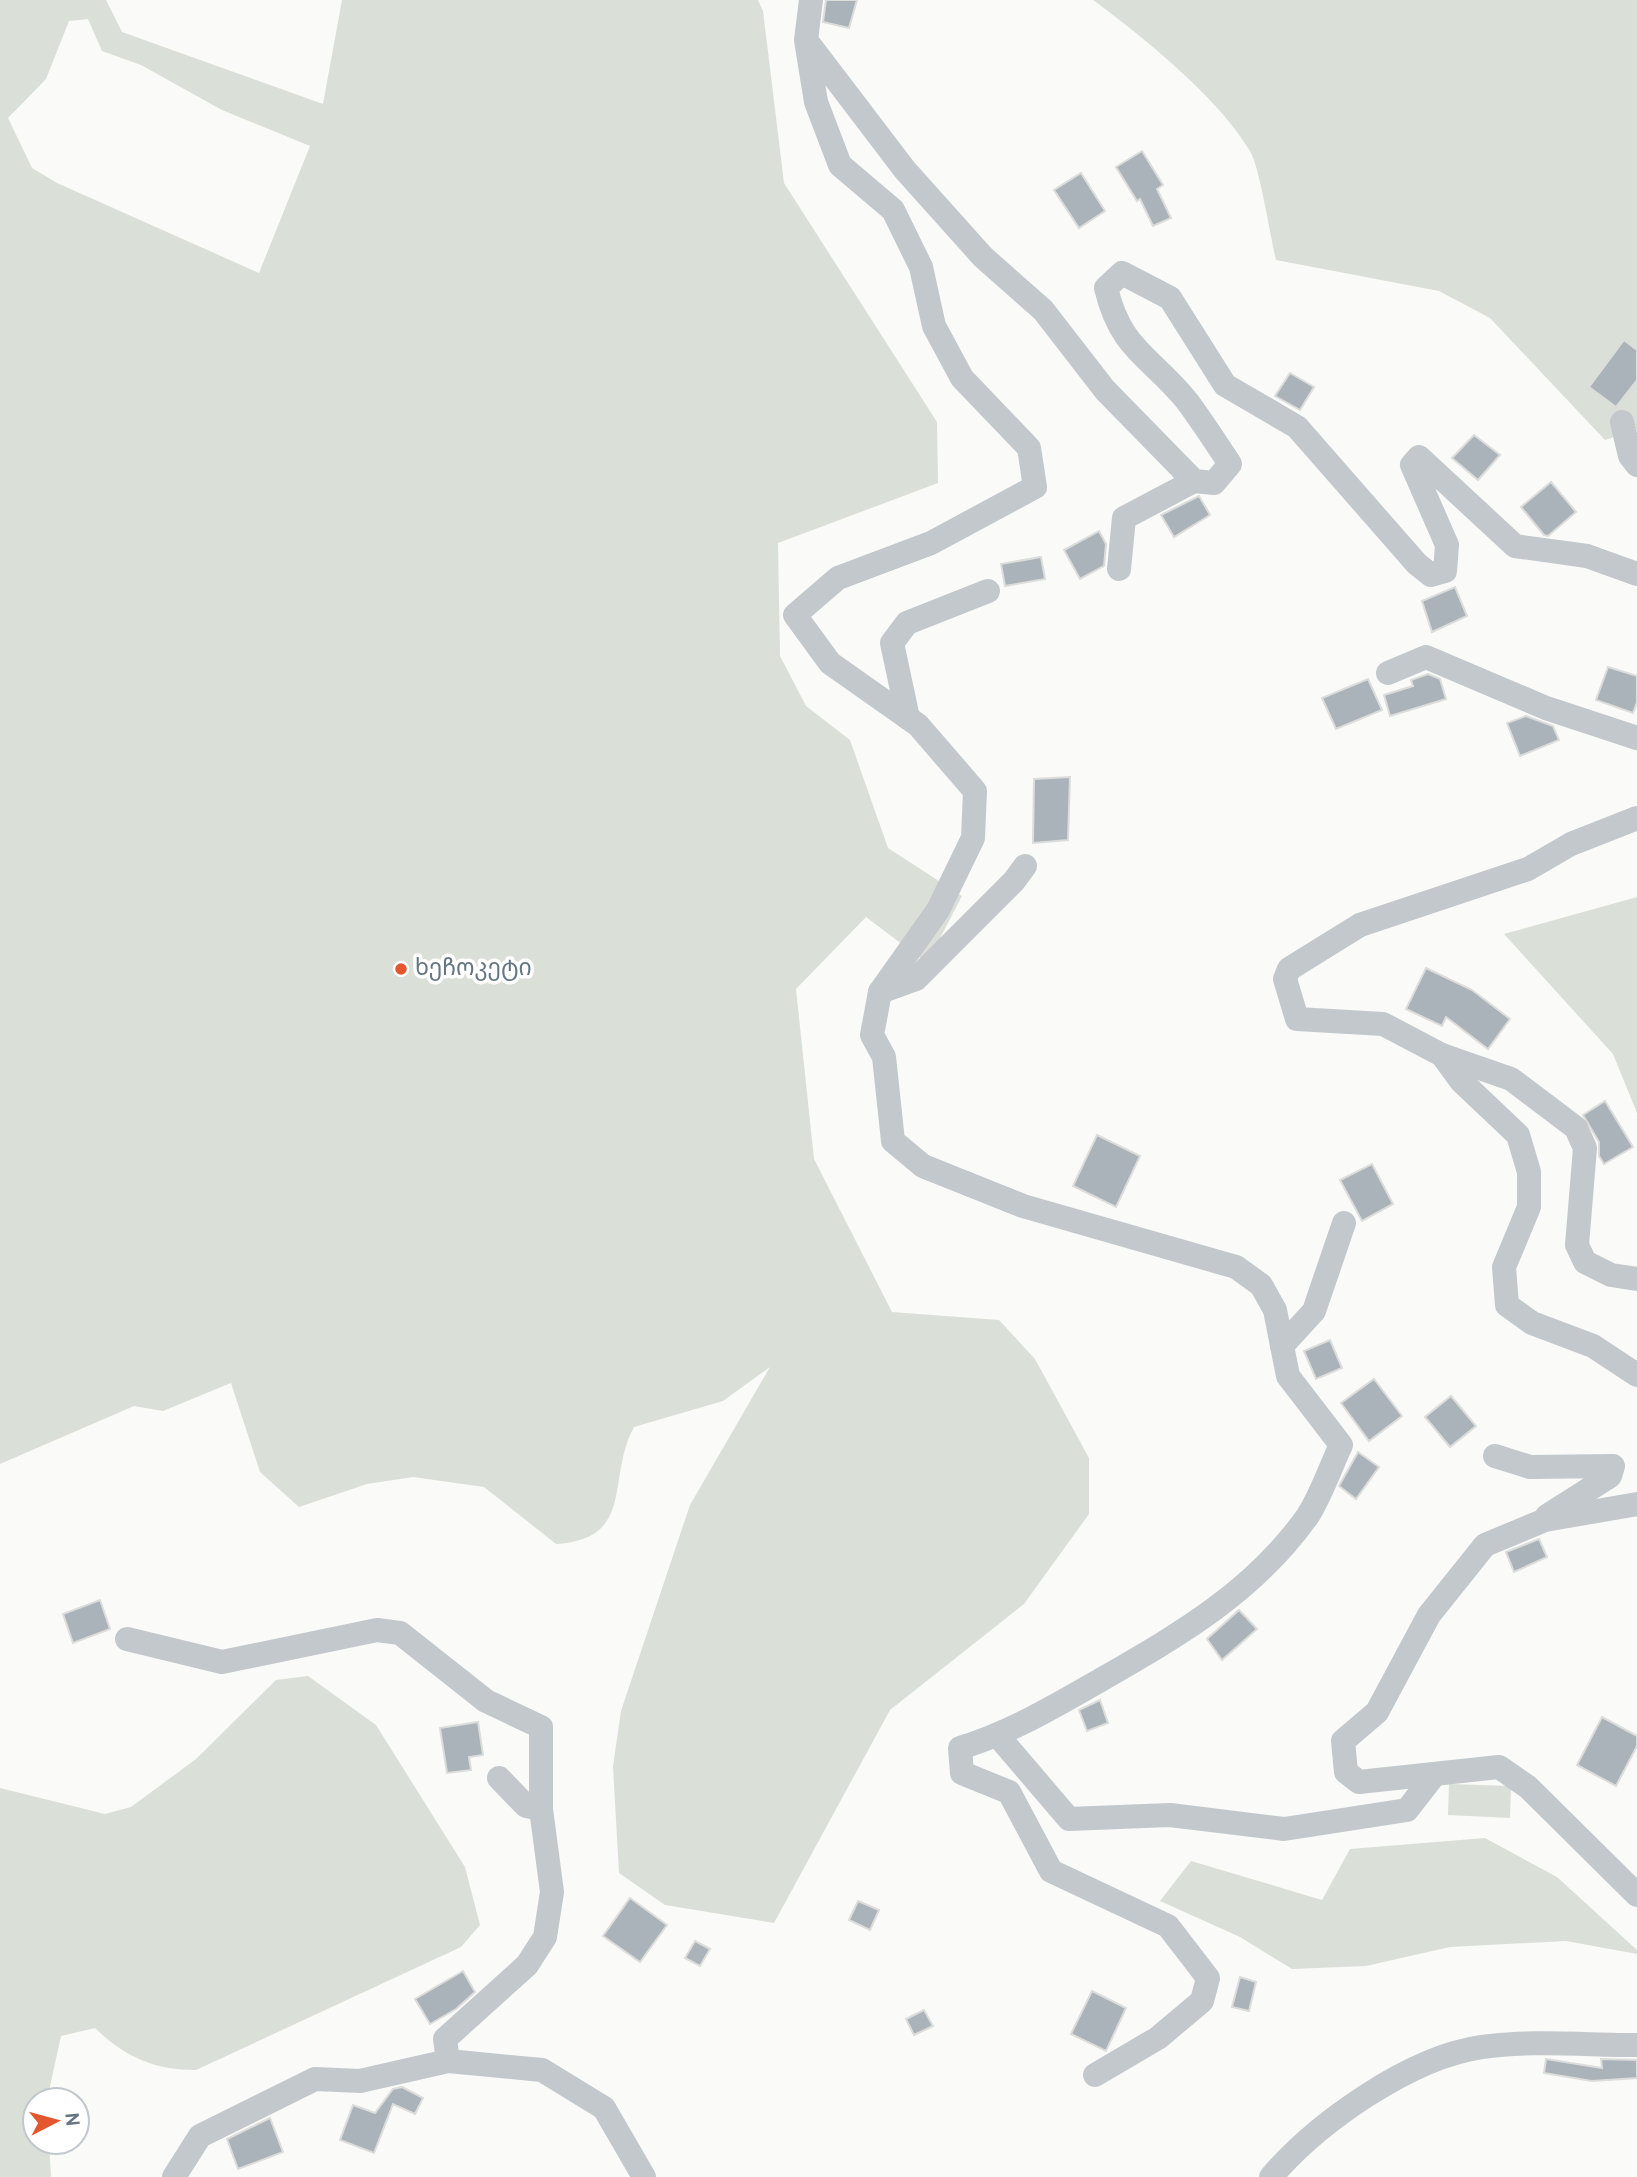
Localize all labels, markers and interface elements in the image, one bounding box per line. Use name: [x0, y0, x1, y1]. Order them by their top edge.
place label: ხეჩოკეტი: [415, 955, 532, 984]
marker: ხეჩოკეტი: [393, 961, 409, 977]
north arrow: [21, 2086, 91, 2156]
text: N: [58, 2111, 84, 2127]

